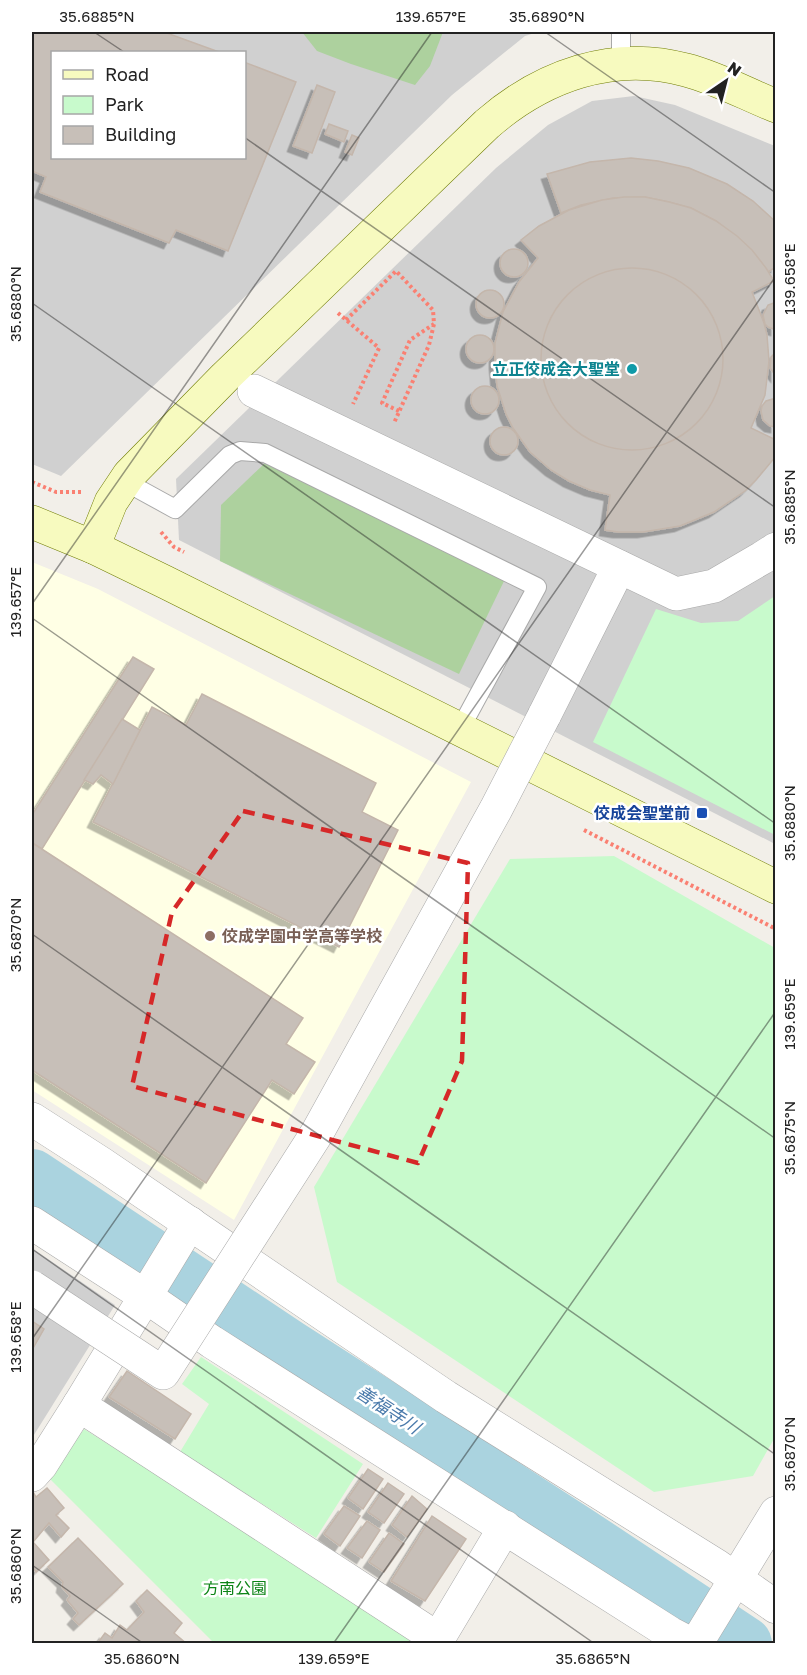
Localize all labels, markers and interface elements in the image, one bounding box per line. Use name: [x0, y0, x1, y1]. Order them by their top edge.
text: 35.6885°N: [59, 7, 135, 25]
text: 139.657°E: [396, 7, 466, 25]
text: 35.6890°N: [509, 7, 585, 25]
legend: [51, 51, 246, 159]
north arrow: [696, 51, 756, 111]
text: N: [724, 57, 745, 80]
text: Road: [105, 63, 149, 85]
text: Park: [105, 93, 144, 115]
text: Building: [105, 123, 176, 145]
text: 139.658°E: [780, 243, 798, 315]
text: 35.6880°N: [6, 266, 24, 342]
place label: 立正佼成会大聖堂: [492, 359, 620, 379]
marker: 立正佼成会大聖堂: [625, 362, 639, 376]
text: 35.6885°N: [780, 469, 798, 545]
text: 139.657°E: [6, 567, 24, 637]
text: 35.6880°N: [780, 785, 798, 861]
place label: 佼成会聖堂前: [593, 803, 690, 823]
marker: 佼成会聖堂前: [695, 806, 709, 820]
text: 35.6870°N: [6, 898, 24, 972]
place label: 佼成学園中学高等学校: [221, 926, 382, 946]
marker: 佼成学園中学高等学校: [203, 929, 217, 943]
text: 139.659°E: [780, 978, 798, 1050]
text: 35.6875°N: [780, 1101, 798, 1175]
text: 139.658°E: [6, 1301, 24, 1373]
water label: 善福寺川: [352, 1380, 426, 1439]
text: 35.6870°N: [780, 1417, 798, 1491]
text: 35.6860°N: [6, 1528, 24, 1604]
park label: 方南公園: [203, 1578, 267, 1598]
text: 35.6860°N: [104, 1649, 180, 1667]
text: 139.659°E: [298, 1649, 370, 1667]
text: 35.6865°N: [555, 1649, 631, 1667]

